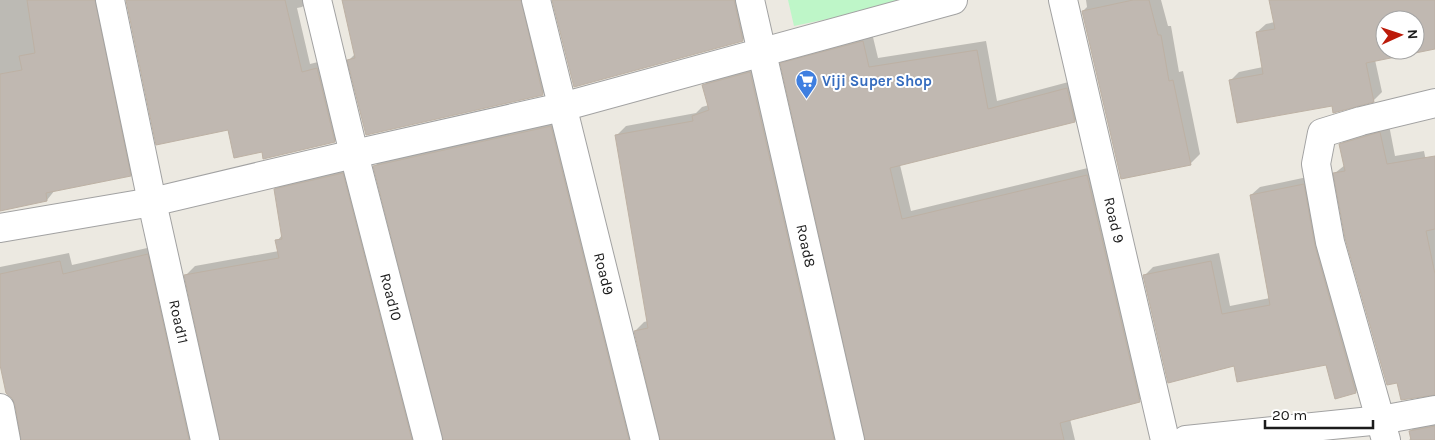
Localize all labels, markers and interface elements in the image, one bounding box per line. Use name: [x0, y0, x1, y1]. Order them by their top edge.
north arrow: [1375, 10, 1425, 60]
text: N: [1404, 29, 1421, 40]
supermarket icon: Viji Super Shop: [794, 69, 818, 100]
place label: Viji Super Shop: [822, 72, 932, 90]
street label: Road 9: [1100, 195, 1128, 245]
street label: Road8: [792, 222, 819, 269]
street label: Road9: [590, 251, 618, 297]
street label: Road10: [376, 271, 406, 323]
street label: Road11: [165, 298, 192, 345]
scale bar: [1265, 398, 1372, 430]
text: 20 m: [1272, 406, 1307, 424]

